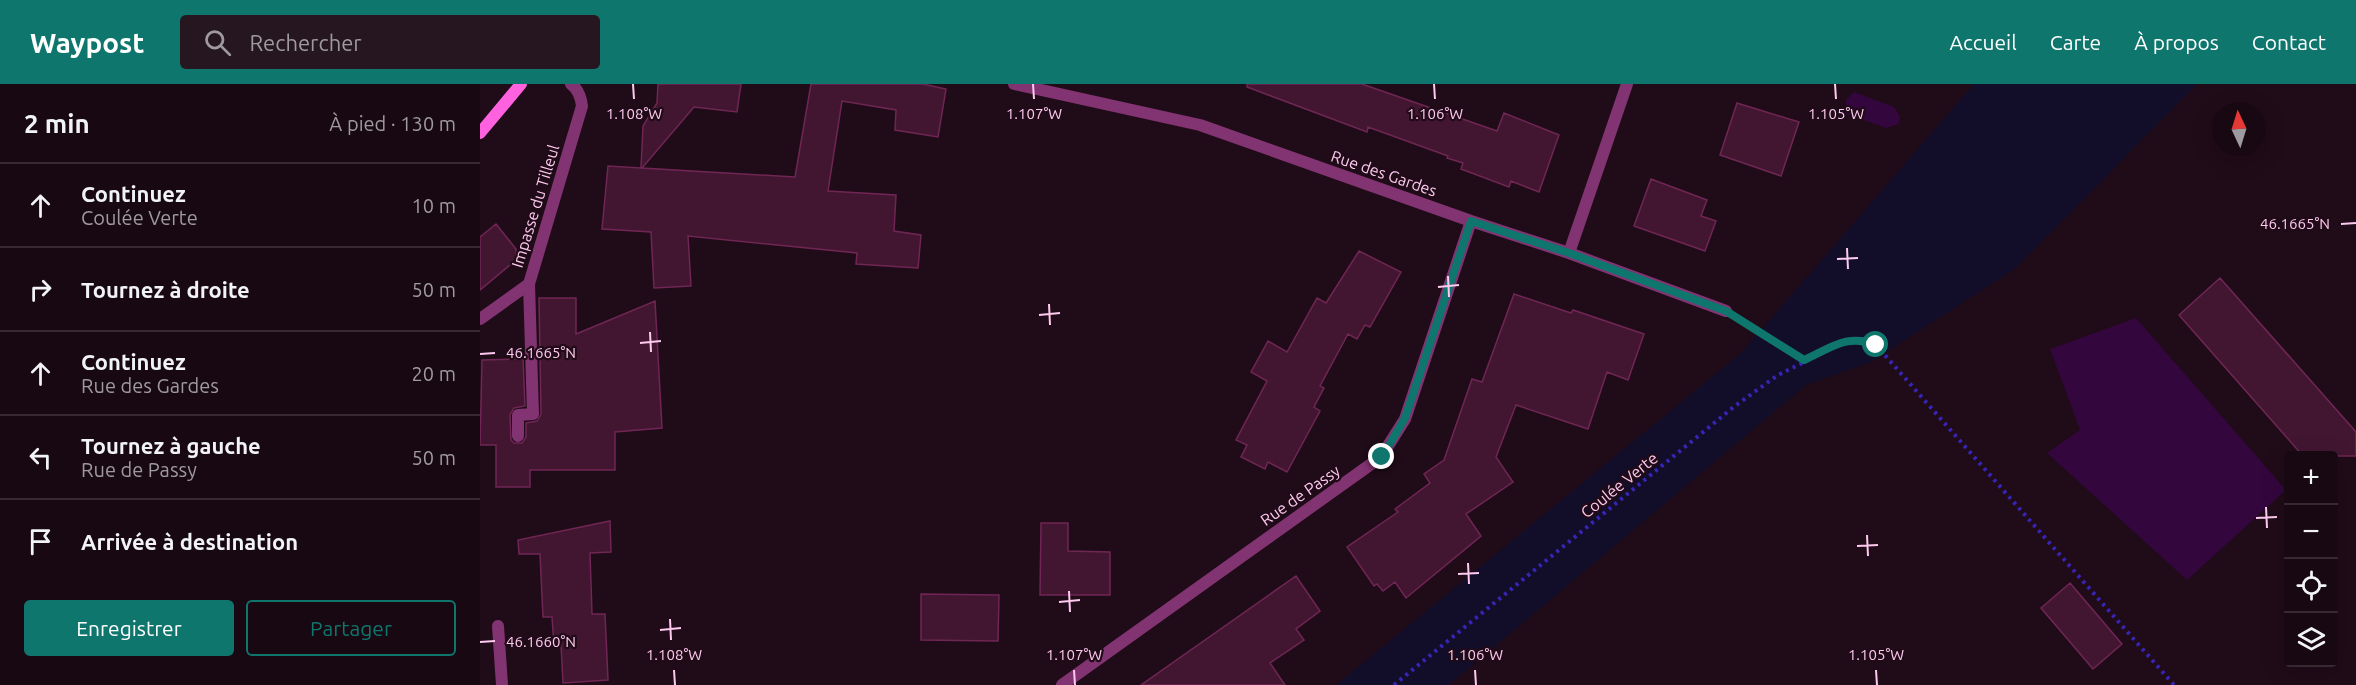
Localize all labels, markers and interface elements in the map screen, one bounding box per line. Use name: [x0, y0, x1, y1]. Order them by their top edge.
search box: [180, 15, 600, 69]
icon: search: [201, 26, 234, 59]
text: Waypost: [30, 27, 144, 58]
text: Rechercher: [249, 30, 362, 55]
text: Accueil: [1949, 30, 2017, 54]
text: Carte: [2050, 30, 2101, 54]
text: À propos: [2134, 30, 2219, 54]
text: Contact: [2252, 30, 2326, 54]
north arrow: [2212, 102, 2266, 156]
text: 1.108°W: [606, 105, 662, 122]
text: 1.107°W: [1006, 105, 1062, 122]
text: 1.106°W: [1407, 105, 1463, 122]
text: 1.105°W: [1808, 105, 1864, 122]
text: 2 min: [24, 109, 90, 138]
text: À pied · 130 m: [329, 112, 456, 135]
street label: Impasse du Tilleul: [508, 142, 562, 270]
street label: Rue des Gardes: [1329, 147, 1439, 200]
text: Continuez: [81, 181, 186, 206]
icon: ahead: [24, 189, 57, 222]
text: 10 m: [412, 194, 456, 217]
text: Coulée Verte: [81, 206, 198, 229]
text: 46.1665°N: [2260, 215, 2330, 232]
icon: right: [24, 273, 57, 306]
text: Tournez à droite: [81, 277, 250, 302]
text: 50 m: [412, 278, 456, 301]
route start: [1862, 331, 1888, 357]
text: 46.1665°N: [506, 344, 576, 361]
text: Continuez: [81, 349, 186, 374]
icon: ahead: [24, 357, 57, 390]
text: 20 m: [412, 362, 456, 385]
text: Rue des Gardes: [81, 374, 219, 397]
text: Tournez à gauche: [81, 433, 261, 458]
icon: left: [24, 441, 57, 474]
route end: [1368, 443, 1394, 469]
text: 50 m: [412, 446, 456, 469]
street label: Coulée Verte: [1577, 449, 1661, 521]
map controls: [2284, 451, 2338, 667]
button: +: [2284, 451, 2338, 505]
text: Rue de Passy: [81, 458, 197, 481]
street label: Rue de Passy: [1257, 461, 1343, 529]
button: −: [2284, 505, 2338, 559]
icon: arrive: [24, 525, 57, 558]
text: Arrivée à destination: [81, 529, 298, 554]
button: locate: [2284, 559, 2338, 613]
button: Enregistrer: [24, 600, 234, 656]
button: Partager: [246, 600, 456, 656]
button: layers: [2284, 613, 2338, 667]
text: 46.1660°N: [506, 633, 576, 650]
text: 1.108°W: [646, 646, 702, 663]
text: 1.107°W: [1046, 646, 1102, 663]
text: 1.106°W: [1447, 646, 1503, 663]
text: 1.105°W: [1848, 646, 1904, 663]

